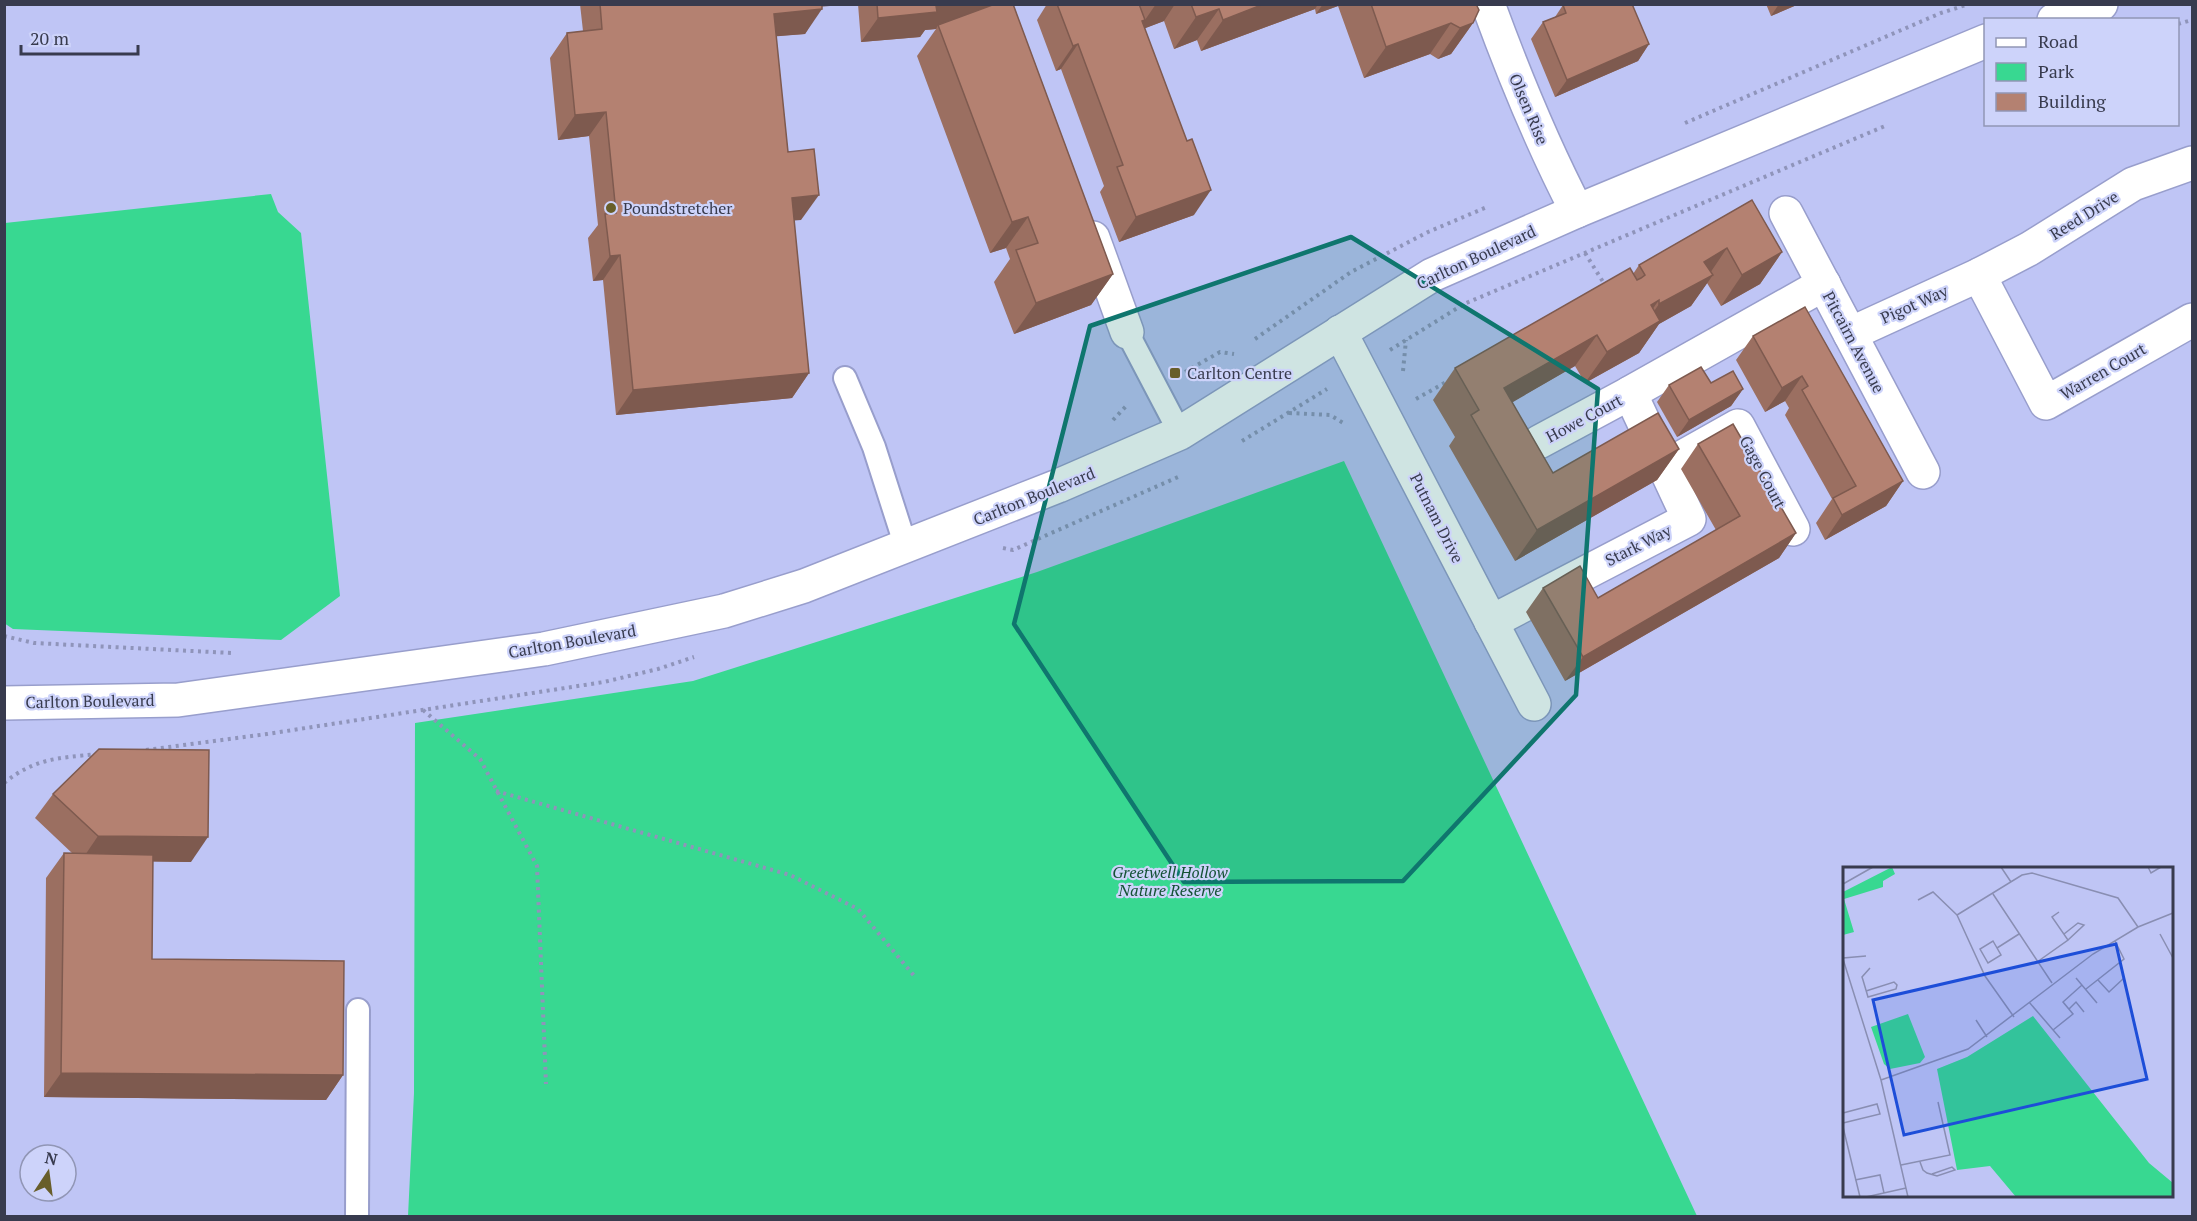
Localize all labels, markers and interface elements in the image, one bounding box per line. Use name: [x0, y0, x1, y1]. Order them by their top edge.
scale bar: [21, 18, 138, 56]
legend: [1984, 18, 2179, 126]
text: 20 m: [30, 26, 70, 50]
text: Road: [2038, 29, 2078, 53]
text: Park: [2038, 59, 2075, 83]
street label: Olsen Rise: [1504, 70, 1554, 148]
text: Building: [2038, 89, 2106, 113]
street label: Reed Drive: [2046, 185, 2122, 245]
place label: Poundstretcher: [623, 197, 733, 219]
marker: Poundstretcher: [604, 201, 618, 215]
street label: Carlton Boulevard: [1413, 220, 1539, 294]
street label: Pigot Way: [1877, 279, 1952, 329]
street label: Pitcairn Avenue: [1818, 287, 1890, 397]
street label: Warren Court: [2056, 338, 2150, 404]
place label: Carlton Centre: [1187, 362, 1292, 384]
marker: Carlton Centre: [1168, 366, 1182, 380]
street label: Howe Court: [1542, 389, 1626, 447]
street label: Gage Court: [1735, 432, 1791, 512]
street label: Carlton Boulevard: [970, 462, 1098, 530]
street label: Putnam Drive: [1405, 469, 1469, 567]
street label: Stark Way: [1601, 519, 1675, 571]
street label: Carlton Boulevard: [506, 619, 638, 663]
street label: Carlton Boulevard: [25, 689, 155, 713]
park label: Greetwell Hollow Nature Reserve: [1112, 861, 1229, 901]
inset map: [1843, 867, 2173, 1197]
north arrow: [18, 1143, 78, 1203]
text: N: [43, 1146, 60, 1170]

